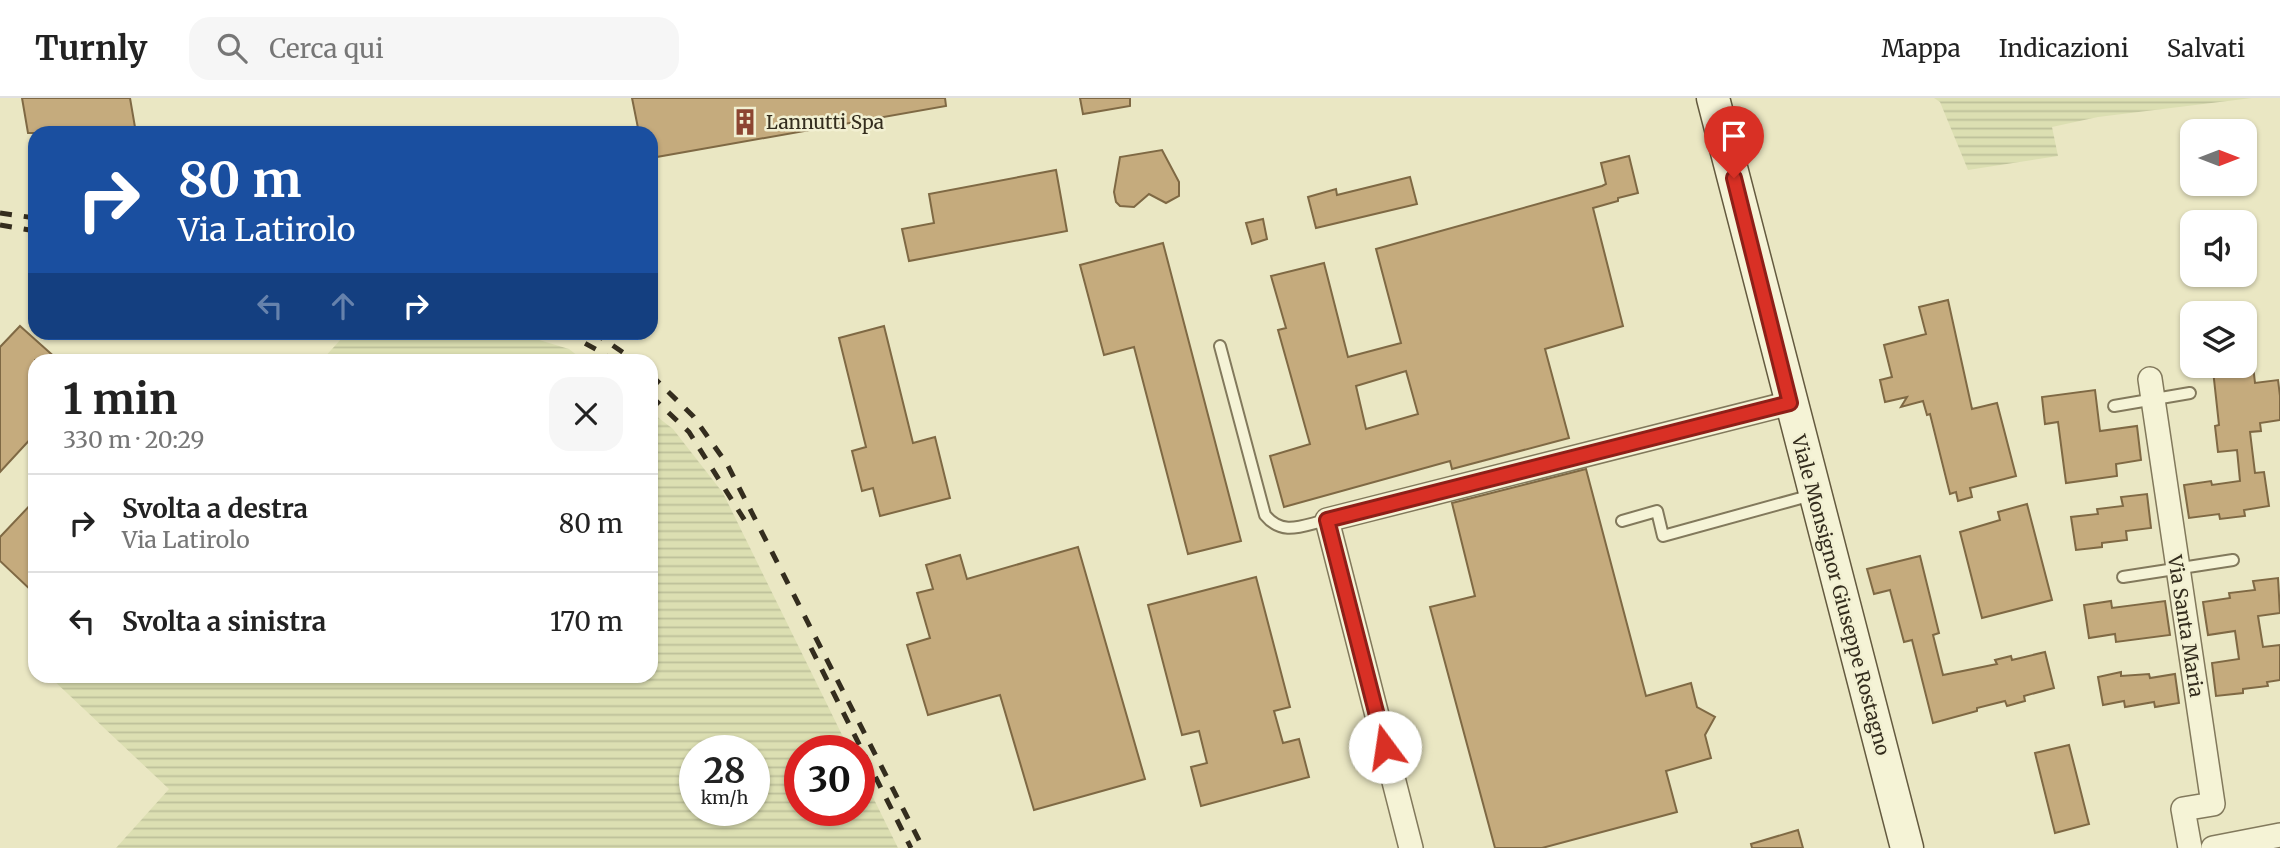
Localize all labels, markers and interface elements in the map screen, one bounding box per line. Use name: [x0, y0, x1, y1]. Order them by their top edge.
search box: [189, 17, 679, 80]
text: Turnly: [35, 28, 147, 69]
icon: search: [213, 29, 251, 67]
text: Cerca qui: [269, 32, 384, 65]
text: Mappa: [1882, 33, 1961, 64]
text: Indicazioni: [1999, 33, 2129, 64]
text: Salvati: [2167, 33, 2245, 64]
pin: [1704, 106, 1764, 178]
building icon: Lannutti Spa: [730, 107, 760, 137]
place label: Lannutti Spa: [766, 110, 884, 134]
icon: arrive: [1715, 117, 1753, 155]
north arrow: [2180, 119, 2258, 196]
map controls: [2180, 119, 2257, 378]
text: 80 m: [178, 149, 301, 210]
icon: right: [63, 154, 154, 245]
text: Via Latirolo: [178, 210, 355, 250]
button: sound: [2180, 210, 2257, 287]
icon: left: [251, 287, 289, 325]
icon: ahead: [324, 287, 362, 325]
icon: right: [397, 287, 435, 325]
button: layers: [2180, 301, 2257, 378]
text: 1 min: [63, 373, 177, 425]
button: close: [549, 377, 623, 451]
text: 330 m · 20:29: [63, 425, 205, 454]
street label: Viale Monsignor Giuseppe Rostagno: [1786, 431, 1895, 758]
text: Svolta a destra: [122, 492, 308, 525]
icon: right: [63, 504, 101, 542]
text: 80 m: [559, 507, 623, 540]
text: Via Latirolo: [122, 525, 250, 554]
street label: Via Santa Maria: [2163, 552, 2209, 699]
icon: left: [63, 602, 101, 640]
text: Svolta a sinistra: [122, 605, 326, 638]
text: 170 m: [550, 605, 623, 638]
position arrow: [1348, 710, 1422, 784]
speed limit sign: 30: [784, 735, 875, 826]
text: 28: [703, 749, 746, 793]
text: km/h: [701, 786, 748, 809]

